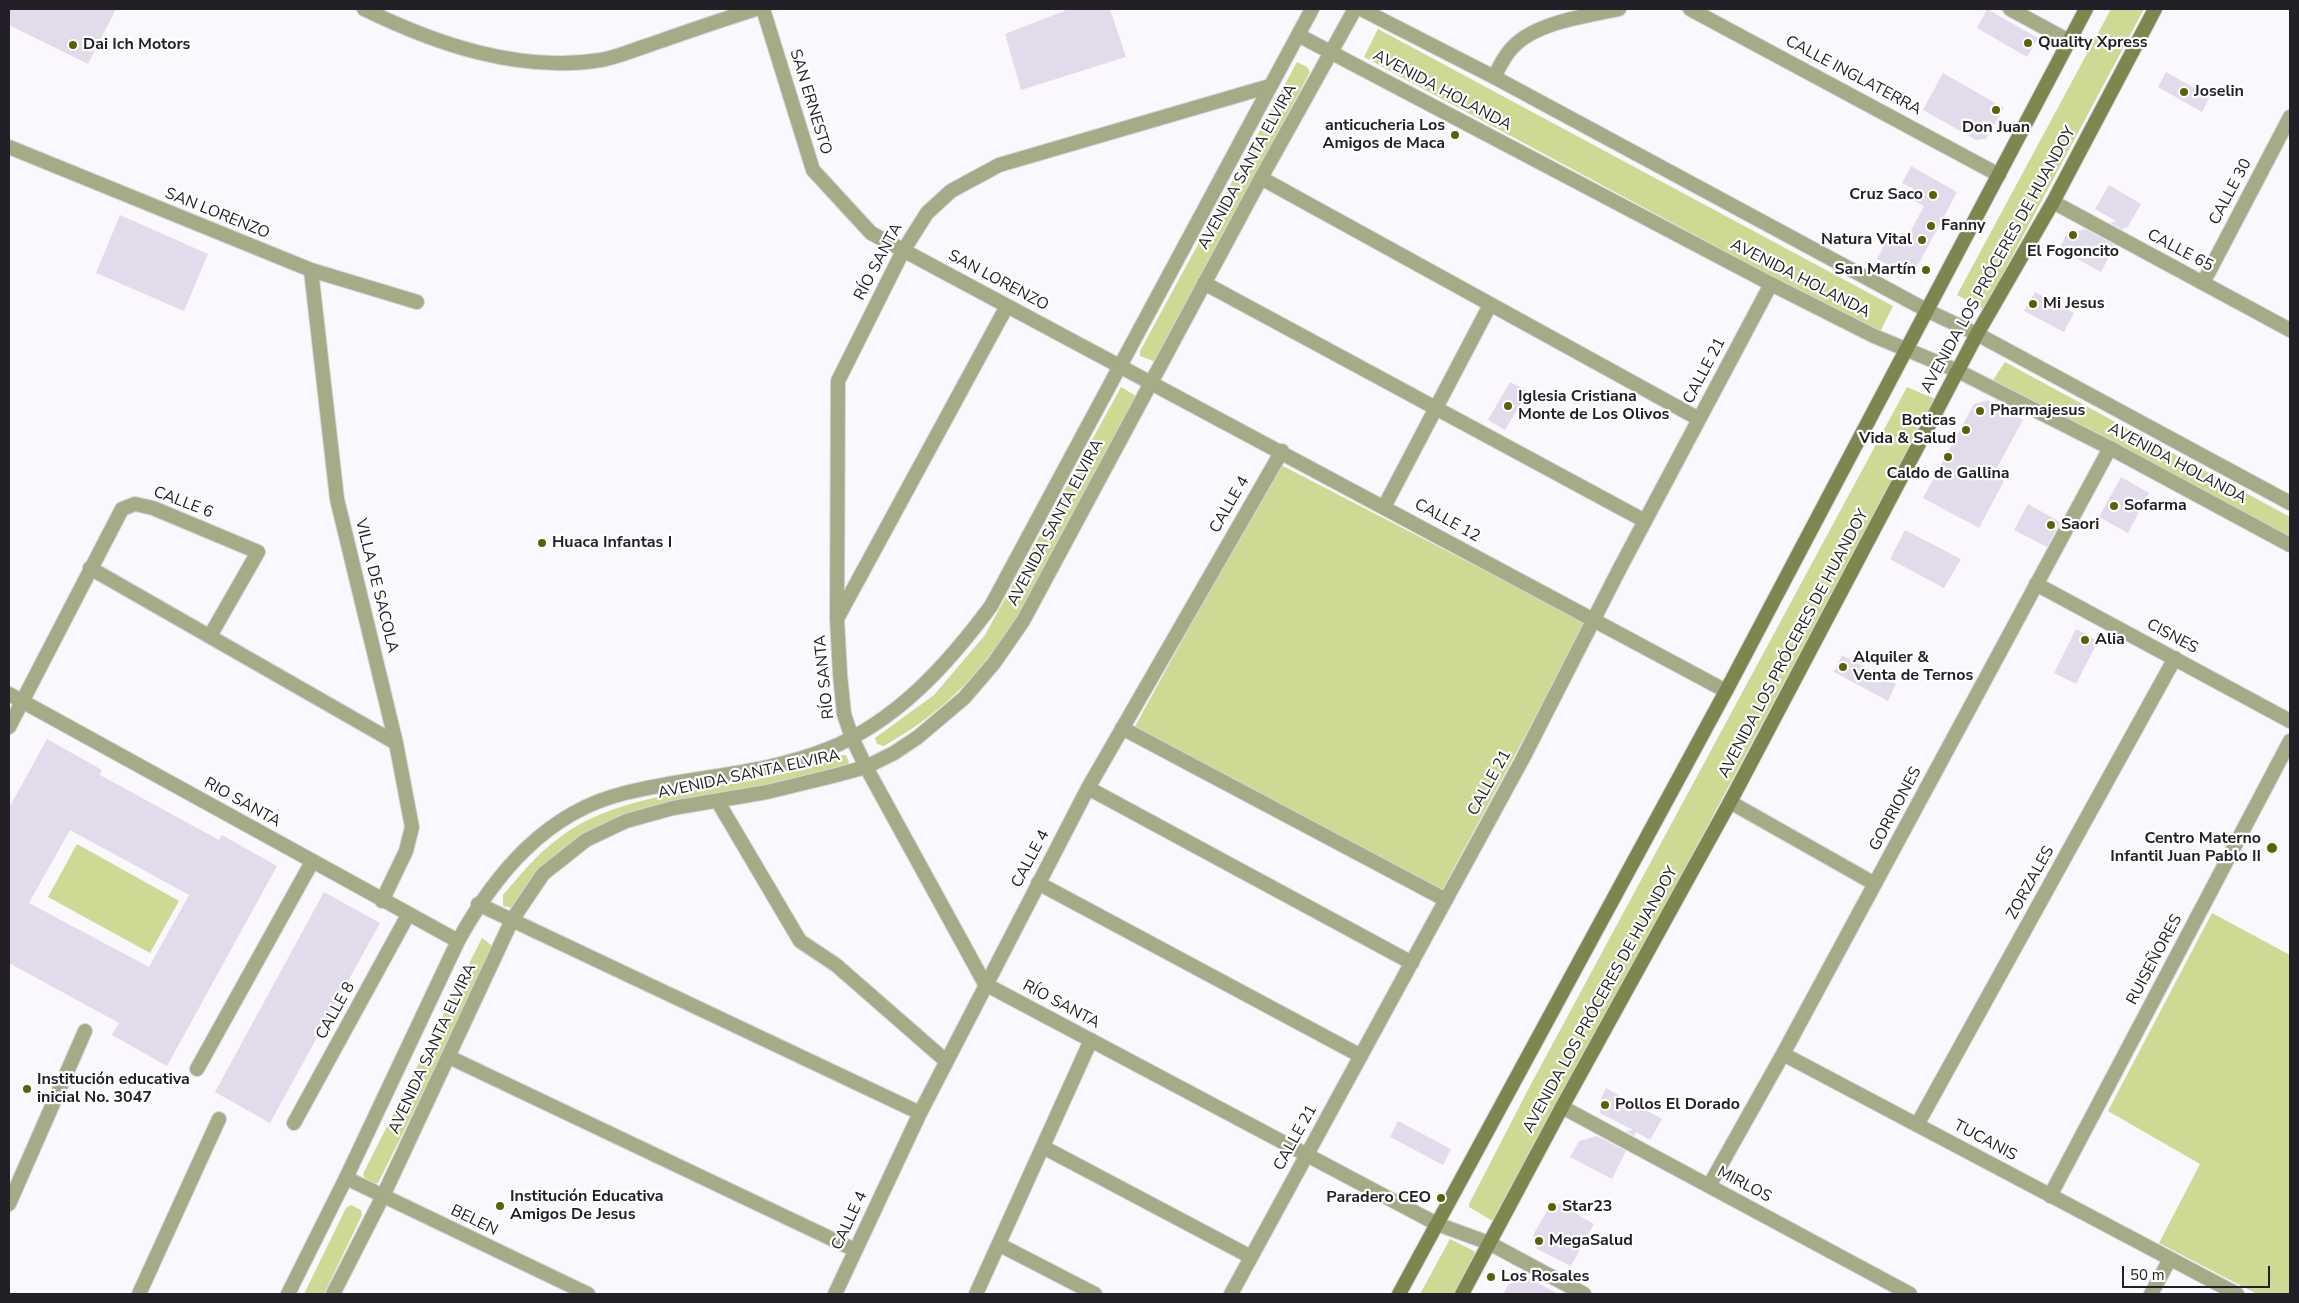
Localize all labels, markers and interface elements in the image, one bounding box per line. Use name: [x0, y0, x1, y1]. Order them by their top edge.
street label: CALLE INGLATERRA: [1782, 32, 1924, 120]
place label: Quality Xpress: [2038, 33, 2148, 53]
place label: Dai Ich Motors: [83, 35, 190, 55]
marker: Quality Xpress: [2022, 37, 2034, 49]
marker: Dai Ich Motors: [67, 39, 79, 51]
street label: AVENIDA HOLANDA: [1369, 46, 1515, 136]
street label: SAN ERNESTO: [785, 47, 835, 157]
street label: AVENIDA SANTA ELVIRA: [1195, 81, 1301, 253]
place label: Joselin: [2194, 82, 2244, 102]
marker: Joselin: [2178, 86, 2190, 98]
marker: Don Juan: [1990, 104, 2002, 116]
place label: anticucheria Los Amigos de Maca: [1322, 116, 1445, 154]
place label: Don Juan: [1962, 118, 2030, 138]
street label: AVENIDA LOS PRÓCERES DE HUANDOY: [1918, 124, 2080, 396]
marker: anticucheria Los Amigos de Maca: [1449, 129, 1461, 141]
street label: CALLE 30: [2206, 156, 2256, 228]
street label: SAN LORENZO: [162, 184, 272, 244]
place label: Cruz Saco: [1849, 185, 1923, 205]
marker: Cruz Saco: [1927, 189, 1939, 201]
place label: Fanny: [1941, 216, 1985, 236]
street label: RÍO SANTA: [851, 220, 907, 304]
marker: Fanny: [1925, 220, 1937, 232]
street label: CALLE 65: [2144, 226, 2216, 276]
marker: El Fogoncito: [2067, 229, 2079, 241]
place label: Natura Vital: [1821, 230, 1912, 250]
marker: Natura Vital: [1916, 234, 1928, 246]
street label: AVENIDA HOLANDA: [1727, 235, 1873, 323]
place label: El Fogoncito: [2027, 242, 2119, 262]
street label: SAN LORENZO: [944, 246, 1052, 316]
place label: San Martín: [1835, 260, 1916, 280]
marker: San Martín: [1920, 264, 1932, 276]
place label: Mi Jesus: [2043, 294, 2105, 314]
marker: Mi Jesus: [2027, 298, 2039, 310]
street label: CALLE 21: [1680, 335, 1730, 407]
place label: Iglesia Cristiana Monte de Los Olivos: [1518, 387, 1669, 425]
marker: Iglesia Cristiana Monte de Los Olivos: [1502, 400, 1514, 412]
place label: Pharmajesus: [1990, 401, 2085, 421]
marker: Pharmajesus: [1974, 405, 1986, 417]
place label: Boticas Vida & Salud: [1859, 411, 1956, 449]
street label: AVENIDA HOLANDA: [2104, 419, 2250, 509]
marker: Boticas Vida & Salud: [1960, 424, 1972, 436]
street label: AVENIDA SANTA ELVIRA: [1004, 436, 1108, 610]
marker: Caldo de Gallina: [1942, 451, 1954, 463]
place label: Caldo de Gallina: [1886, 464, 2010, 484]
street label: CALLE 4: [1206, 473, 1254, 537]
street label: CALLE 6: [150, 483, 216, 523]
street label: CALLE 12: [1411, 495, 1483, 547]
place label: Sofarma: [2124, 496, 2187, 516]
marker: Sofarma: [2108, 500, 2120, 512]
street label: AVENIDA LOS PRÓCERES DE HUANDOY: [1715, 506, 1873, 782]
place label: Saori: [2061, 515, 2099, 535]
street label: VILLA DE SACOLA: [350, 517, 402, 655]
marker: Saori: [2045, 519, 2057, 531]
place label: Huaca Infantas I: [552, 533, 672, 553]
marker: Huaca Infantas I: [536, 537, 548, 549]
street label: CISNES: [2143, 615, 2201, 659]
place label: Alia: [2095, 630, 2125, 650]
street label: RÍO SANTA: [811, 634, 839, 720]
marker: Alia: [2079, 634, 2091, 646]
place label: Alquiler & Venta de Ternos: [1853, 648, 1973, 686]
marker: Alquiler & Venta de Ternos: [1837, 661, 1849, 673]
street label: AVENIDA SANTA ELVIRA: [656, 746, 842, 804]
street label: CALLE 21: [1464, 747, 1516, 819]
street label: GORRIONES: [1866, 764, 1926, 854]
street label: RIO SANTA: [200, 774, 284, 832]
street label: CALLE 4: [1008, 827, 1054, 891]
place label: Centro Materno Infantil Juan Pablo II: [2110, 829, 2261, 867]
marker: Centro Materno Infantil Juan Pablo II: [2265, 841, 2279, 855]
street label: ZORZALES: [2003, 843, 2059, 923]
street label: AVENIDA LOS PRÓCERES DE HUANDOY: [1520, 864, 1682, 1136]
street label: RUISEÑORES: [2123, 912, 2187, 1008]
street label: AVENIDA SANTA ELVIRA: [385, 961, 481, 1137]
street label: RÍO SANTA: [1019, 977, 1103, 1033]
street label: CALLE 8: [312, 979, 360, 1043]
place label: Institución educativa inicial No. 3047: [37, 1070, 190, 1108]
marker: Institución educativa inicial No. 3047: [21, 1083, 33, 1095]
place label: Pollos El Dorado: [1615, 1095, 1740, 1115]
marker: Pollos El Dorado: [1599, 1099, 1611, 1111]
street label: CALLE 21: [1270, 1102, 1322, 1174]
street label: TUCANIS: [1950, 1116, 2020, 1166]
street label: MIRLOS: [1714, 1163, 1774, 1207]
place label: Institución Educativa Amigos De Jesus: [510, 1187, 664, 1225]
place label: Paradero CEO: [1326, 1188, 1431, 1208]
street label: CALLE 4: [828, 1189, 872, 1253]
marker: Paradero CEO: [1435, 1192, 1447, 1204]
place label: Star23: [1562, 1197, 1612, 1217]
marker: Institución Educativa Amigos De Jesus: [494, 1200, 506, 1212]
street label: BELEN: [447, 1201, 501, 1241]
marker: Star23: [1546, 1201, 1558, 1213]
place label: MegaSalud: [1549, 1231, 1633, 1251]
marker: MegaSalud: [1533, 1235, 1545, 1247]
scale bar: [2124, 1256, 2272, 1288]
text: 50 m: [2130, 1265, 2165, 1285]
place label: Los Rosales: [1501, 1267, 1589, 1287]
marker: Los Rosales: [1485, 1271, 1497, 1283]

